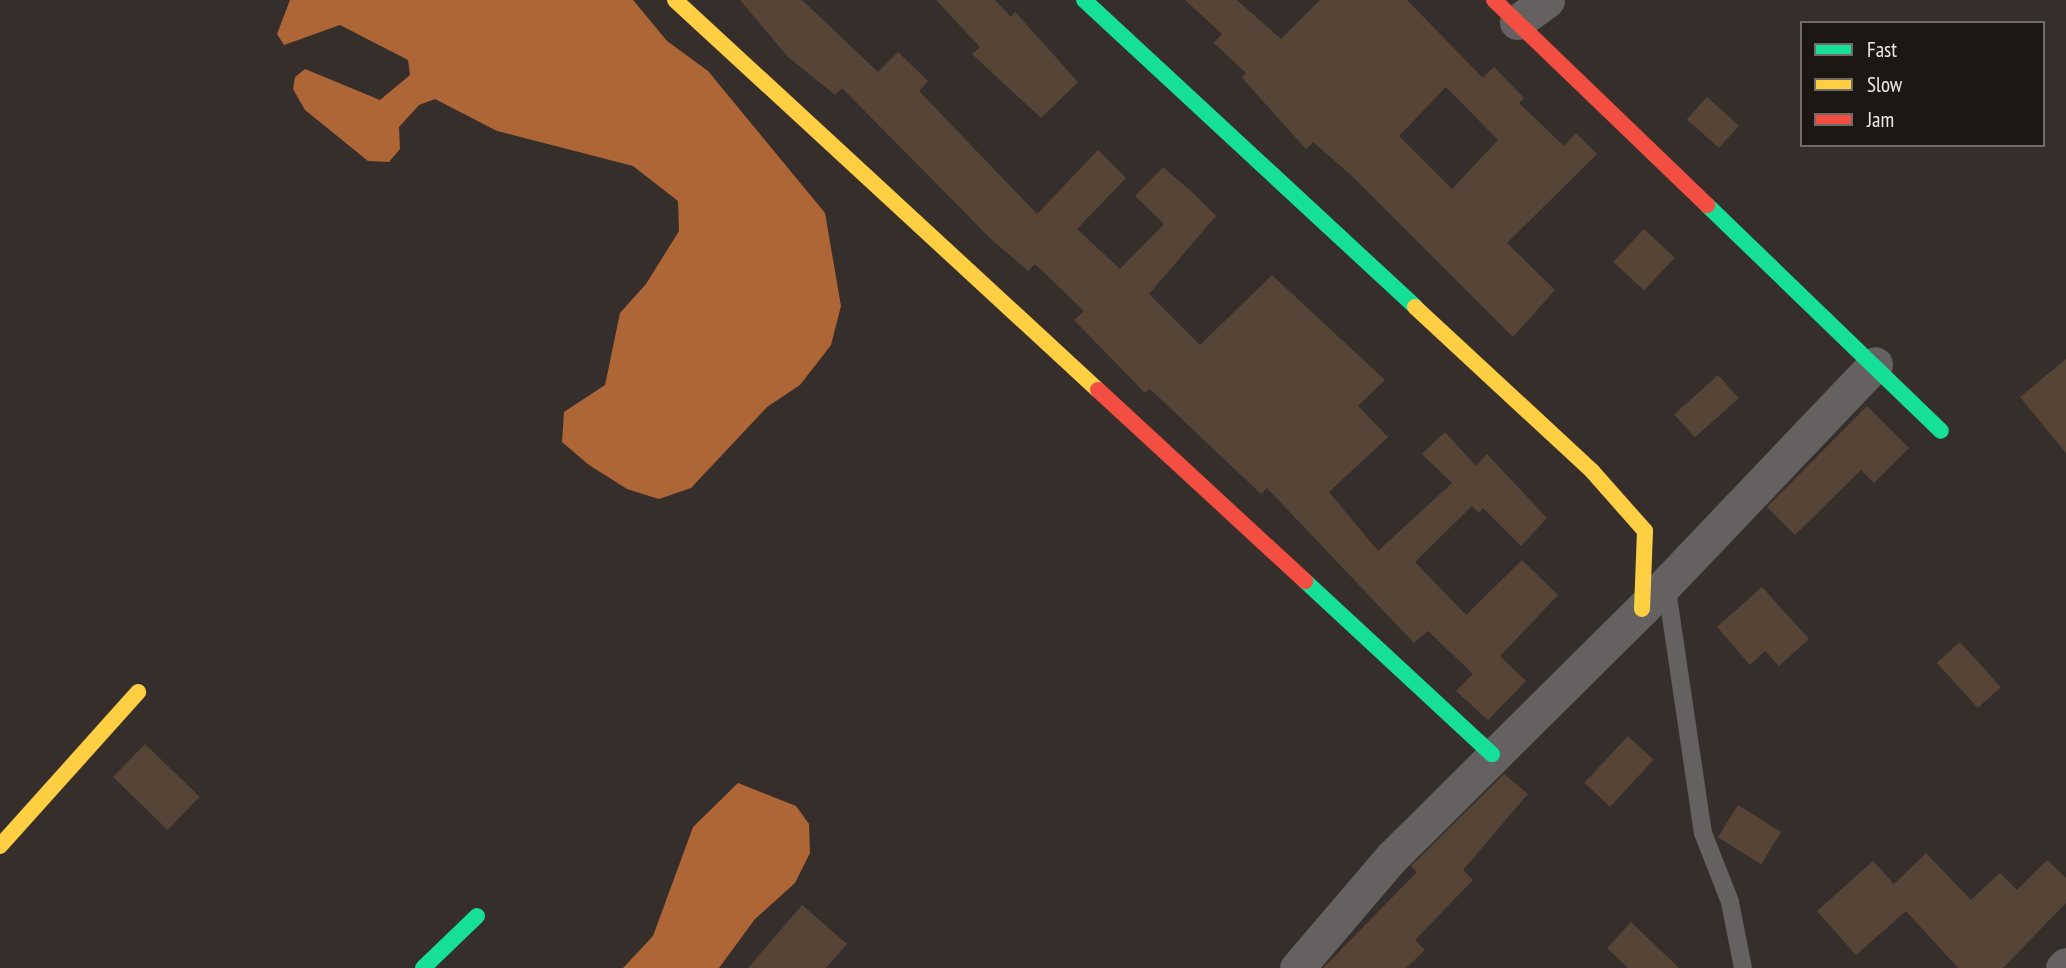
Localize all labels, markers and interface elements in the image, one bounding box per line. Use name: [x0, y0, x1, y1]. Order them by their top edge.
legend: [1800, 21, 2045, 147]
text: Fast: [1867, 36, 1897, 63]
text: Slow: [1867, 71, 1902, 98]
text: Jam: [1867, 106, 1894, 133]

